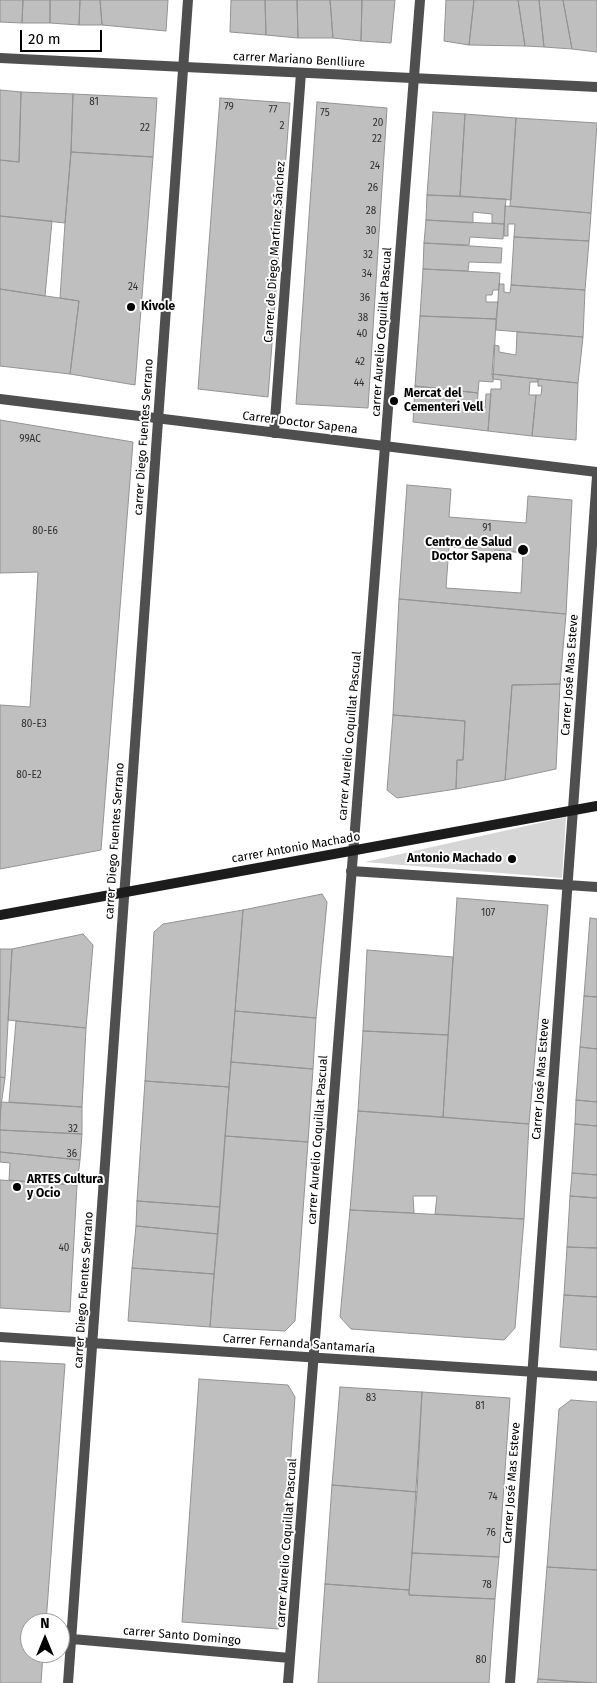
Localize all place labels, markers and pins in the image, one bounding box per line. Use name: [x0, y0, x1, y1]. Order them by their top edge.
place label: Kivole: [141, 300, 175, 314]
marker: Kivole: [125, 301, 137, 313]
place label: Mercat del Cementeri Vell: [404, 387, 483, 415]
marker: Mercat del Cementeri Vell: [388, 395, 400, 407]
place label: Centro de Salud Doctor Sapena: [425, 536, 512, 564]
marker: Centro de Salud Doctor Sapena: [516, 543, 530, 557]
place label: Antonio Machado: [407, 852, 502, 866]
marker: Antonio Machado: [506, 853, 518, 865]
place label: ARTES Cultura y Ocio: [27, 1173, 103, 1201]
marker: ARTES Cultura y Ocio: [11, 1181, 23, 1193]

